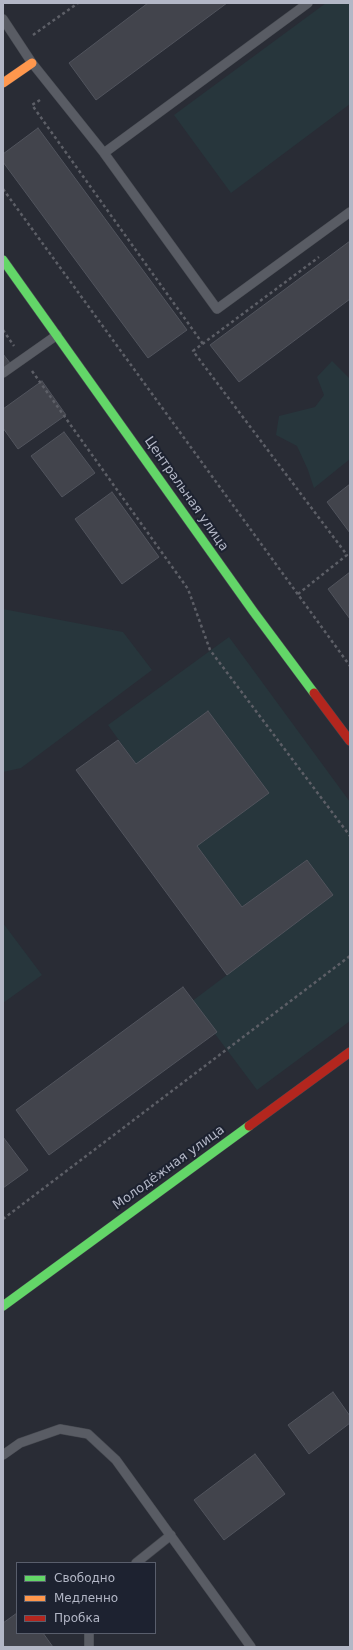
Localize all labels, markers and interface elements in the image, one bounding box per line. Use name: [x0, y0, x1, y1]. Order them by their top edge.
street label: Центральная улица: [141, 434, 231, 554]
street label: Молодёжная улица: [110, 1122, 228, 1214]
legend: [16, 1562, 156, 1634]
text: Свободно: [54, 1571, 115, 1585]
text: Медленно: [54, 1591, 118, 1605]
text: Пробка: [54, 1611, 100, 1625]

